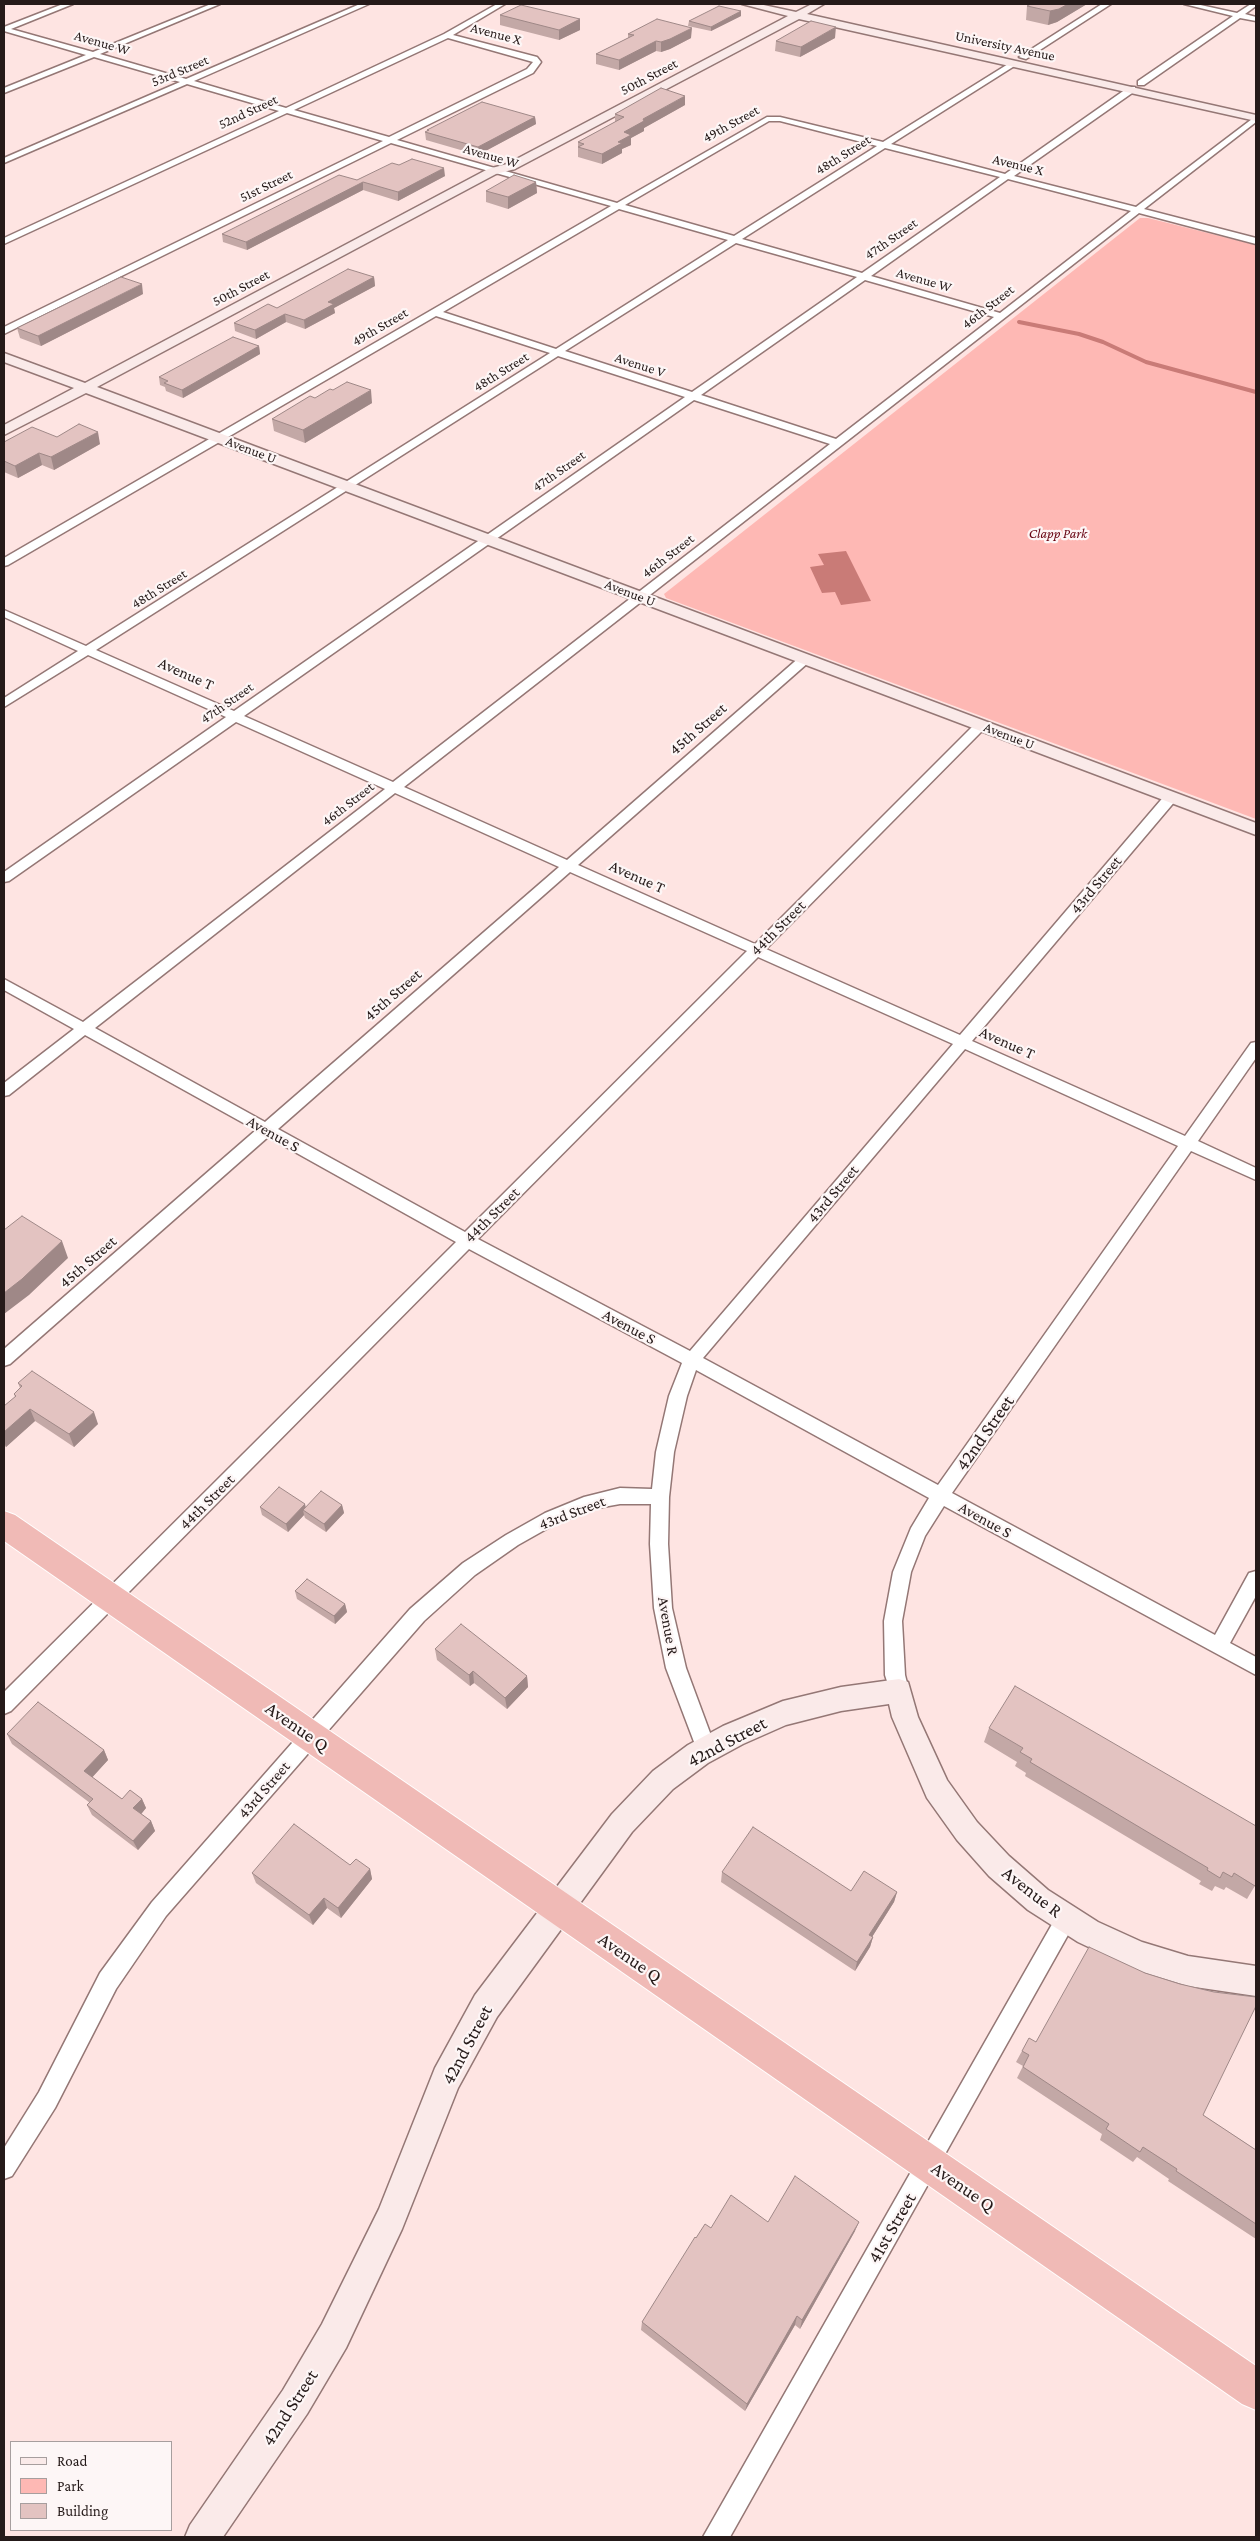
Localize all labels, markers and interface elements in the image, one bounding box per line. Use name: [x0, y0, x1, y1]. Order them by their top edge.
street label: Avenue X: [469, 19, 523, 49]
street label: Avenue W: [72, 27, 132, 59]
street label: University Avenue: [954, 27, 1056, 65]
street label: 53rd Street: [149, 51, 211, 91]
street label: 50th Street: [618, 55, 680, 99]
street label: 52nd Street: [216, 91, 280, 133]
street label: 49th Street: [700, 102, 762, 146]
street label: 48th Street: [812, 131, 874, 179]
street label: Avenue W: [461, 140, 521, 172]
street label: Avenue X: [991, 151, 1045, 179]
street label: 51st Street: [237, 166, 295, 206]
street label: 47th Street: [861, 215, 921, 263]
street label: Avenue W: [894, 264, 954, 296]
street label: 50th Street: [210, 266, 272, 310]
street label: 46th Street: [958, 281, 1018, 333]
street label: 49th Street: [349, 304, 411, 350]
street label: 48th Street: [470, 348, 532, 396]
street label: Avenue V: [613, 349, 667, 381]
street label: Avenue U: [223, 433, 279, 467]
street label: 47th Street: [529, 447, 589, 495]
park label: Clapp Park: [1029, 526, 1087, 542]
street label: 46th Street: [638, 530, 698, 582]
street label: 48th Street: [128, 565, 190, 613]
street label: Avenue U: [602, 576, 658, 610]
street label: Avenue T: [155, 653, 217, 695]
street label: 47th Street: [197, 679, 257, 727]
street label: 45th Street: [665, 699, 731, 759]
street label: Avenue U: [981, 719, 1037, 753]
street label: 46th Street: [318, 778, 378, 830]
street label: 43rd Street: [1066, 852, 1126, 918]
street label: Avenue T: [606, 856, 668, 898]
street label: 44th Street: [746, 896, 810, 960]
street label: 45th Street: [360, 965, 426, 1025]
street label: Avenue T: [976, 1022, 1038, 1064]
street label: Avenue S: [243, 1112, 303, 1156]
street label: 43rd Street: [803, 1161, 863, 1227]
street label: 44th Street: [460, 1183, 524, 1247]
street label: 45th Street: [55, 1232, 121, 1292]
street label: Avenue S: [599, 1305, 659, 1349]
street label: 42nd Street: [951, 1391, 1019, 1475]
street label: 44th Street: [175, 1470, 239, 1534]
street label: 43rd Street: [536, 1492, 608, 1534]
street label: Avenue S: [955, 1498, 1015, 1542]
street label: Avenue R: [653, 1595, 683, 1657]
street label: Avenue Q: [261, 1697, 333, 1757]
street label: 42nd Street: [683, 1712, 771, 1772]
street label: 43rd Street: [234, 1757, 294, 1823]
street label: Avenue R: [997, 1861, 1067, 1923]
street label: Avenue Q: [594, 1928, 666, 1988]
street label: 42nd Street: [437, 2001, 497, 2089]
street label: Avenue Q: [927, 2157, 999, 2217]
street label: 41st Street: [863, 2189, 921, 2267]
street label: 42nd Street: [257, 2365, 323, 2451]
legend: [10, 2441, 172, 2531]
text: Road: [57, 2453, 87, 2469]
text: Park: [57, 2478, 84, 2494]
text: Building: [57, 2503, 108, 2519]

